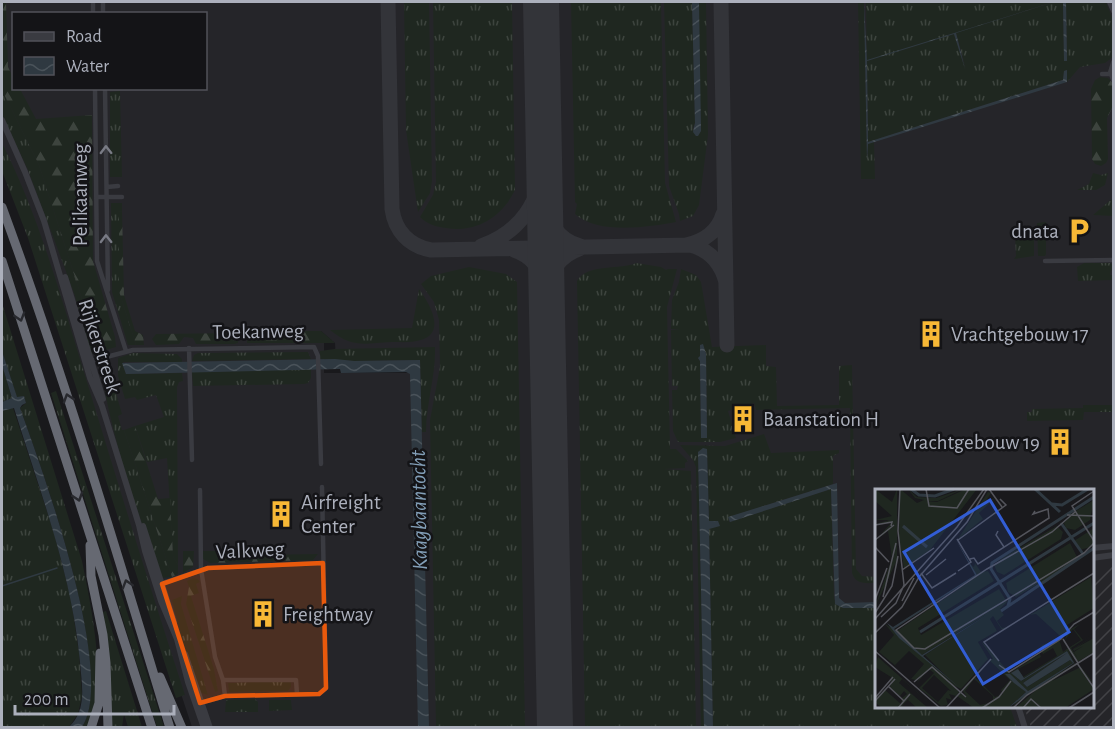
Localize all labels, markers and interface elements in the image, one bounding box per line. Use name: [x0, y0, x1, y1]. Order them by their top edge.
legend: [12, 12, 207, 90]
text: Road: [66, 28, 102, 46]
text: Water: [66, 58, 109, 76]
street label: Pelikaanweg: [70, 143, 91, 246]
one-way arrow: [100, 145, 112, 154]
parking icon: dnata: [1064, 216, 1094, 246]
place label: dnata: [1011, 221, 1059, 242]
one-way arrow: [100, 234, 112, 243]
street label: Rijkerstreek: [74, 296, 125, 396]
one-way arrow: [13, 311, 26, 322]
building icon: Vrachtgebouw 17: [916, 319, 946, 349]
street label: Toekanweg: [212, 320, 305, 343]
place label: Vrachtgebouw 17: [951, 324, 1089, 345]
one-way arrow: [63, 393, 75, 404]
building icon: Baanstation H: [728, 404, 758, 434]
place label: Baanstation H: [763, 409, 879, 430]
building icon: Vrachtgebouw 19: [1045, 427, 1075, 457]
place label: Vrachtgebouw 19: [901, 432, 1040, 453]
water label: Kaagbaantocht: [407, 449, 431, 570]
inset map: [875, 489, 1094, 708]
one-way arrow: [71, 491, 83, 502]
place label: Airfreight Center: [301, 492, 381, 537]
building icon: Airfreight Center: [266, 499, 296, 529]
street label: Valkweg: [215, 538, 286, 563]
one-way arrow: [122, 579, 134, 590]
building icon: Freightway: [248, 599, 278, 629]
place label: Freightway: [283, 604, 373, 625]
scale bar: [15, 678, 174, 716]
text: 200 m: [24, 691, 69, 709]

